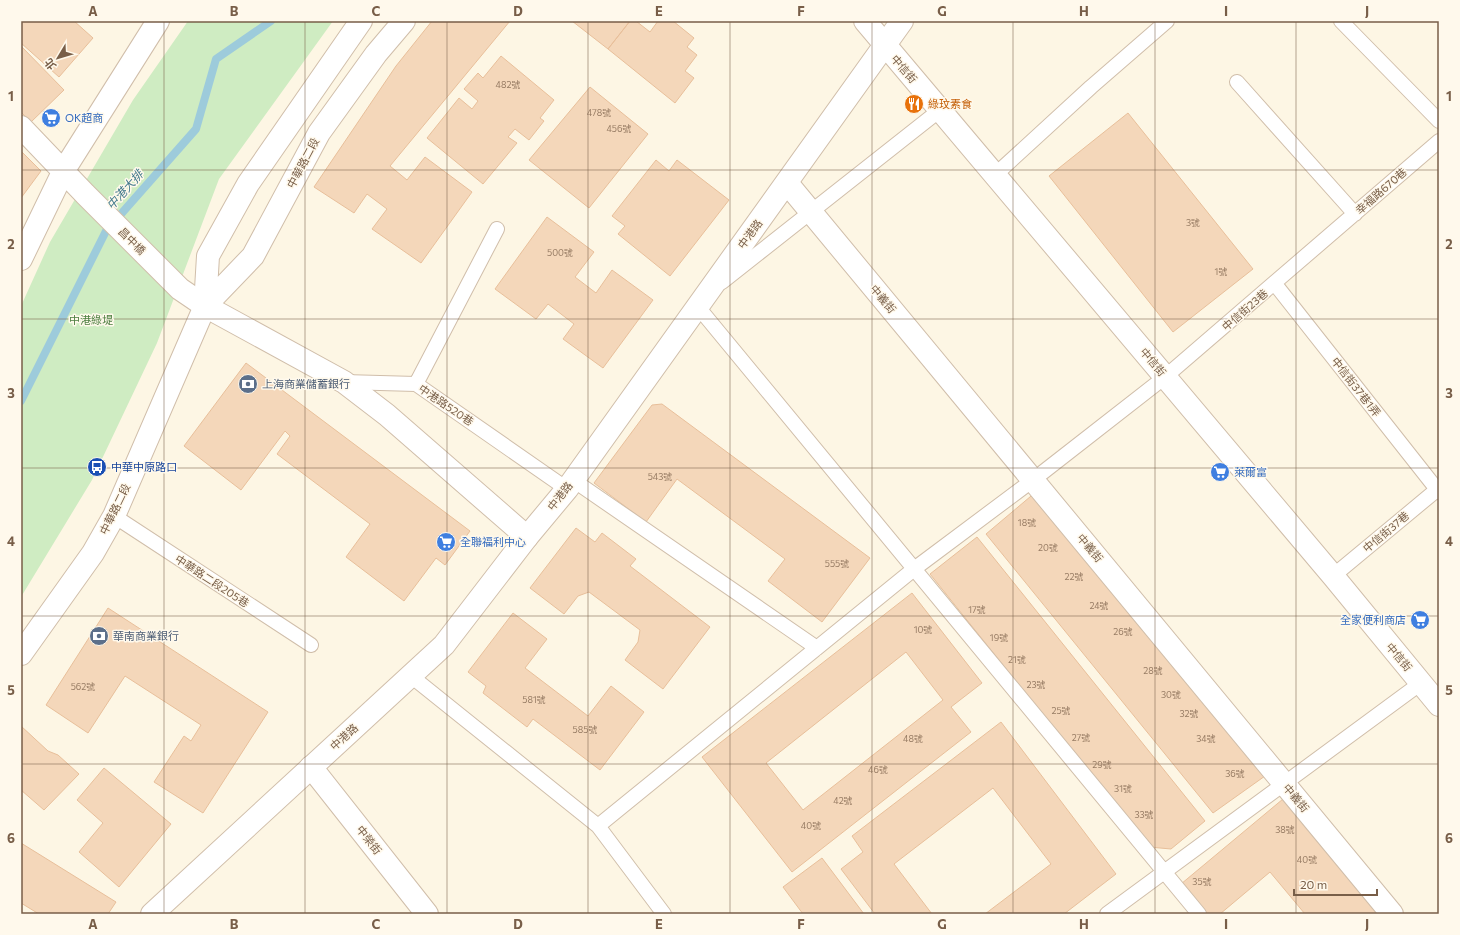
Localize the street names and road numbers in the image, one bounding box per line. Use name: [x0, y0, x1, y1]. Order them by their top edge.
street label: 中信街: [889, 52, 920, 85]
street label: 中華路二段: [284, 135, 321, 190]
street label: 幸福路670巷: [1352, 165, 1409, 216]
street label: 中港路: [735, 217, 765, 251]
street label: 昌中橋: [116, 224, 149, 257]
street label: 中義街: [868, 282, 899, 315]
street label: 中信街23巷: [1219, 286, 1270, 333]
street label: 中信街: [1138, 345, 1169, 378]
street label: 中信街37巷1弄: [1329, 354, 1384, 419]
street label: 中港路520巷: [416, 381, 476, 428]
street label: 中港路: [544, 479, 575, 513]
street label: 中華路二段: [97, 481, 132, 536]
street label: 中信街37巷: [1360, 509, 1411, 555]
street label: 中義街: [1075, 531, 1106, 564]
street label: 中華路二段205巷: [173, 552, 252, 609]
street label: 中信街: [1384, 640, 1415, 673]
street label: 中港路: [327, 721, 360, 752]
street label: 中義街: [1281, 781, 1312, 814]
street label: 中榮街: [354, 823, 385, 857]

